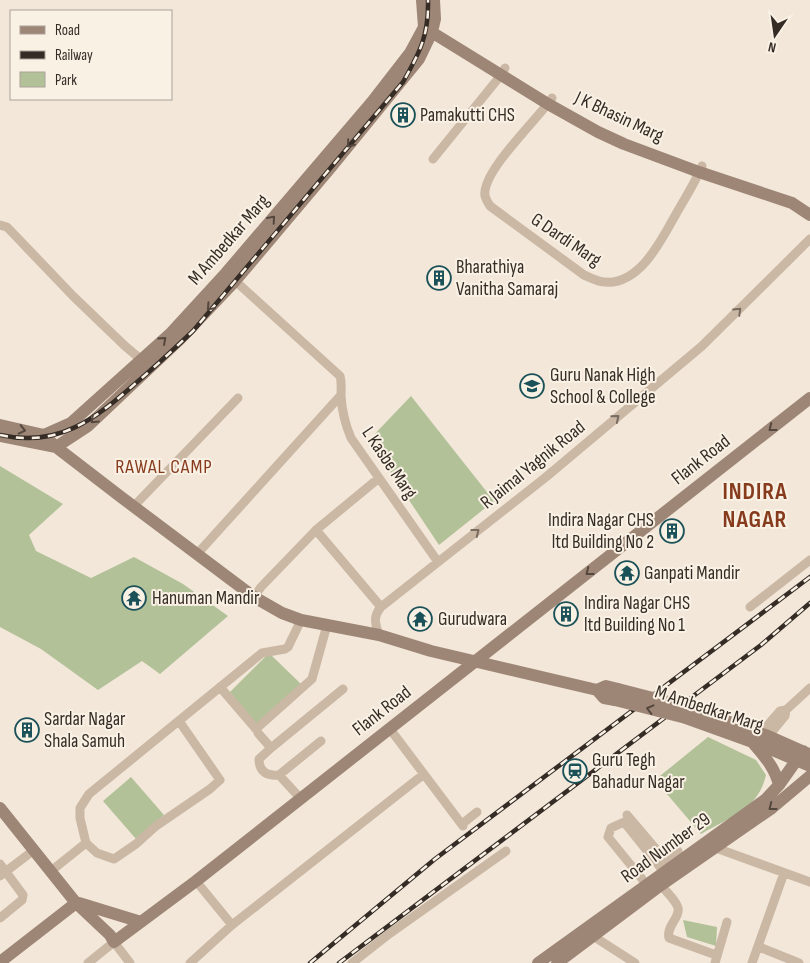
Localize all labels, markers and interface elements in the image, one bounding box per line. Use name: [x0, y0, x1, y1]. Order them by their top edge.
legend: [10, 10, 172, 100]
north arrow: [750, 10, 800, 60]
text: Road: [55, 21, 80, 40]
text: N: [767, 38, 778, 56]
text: Railway: [55, 46, 93, 65]
text: Park: [55, 71, 77, 90]
street label: J K Bhasin Marg: [570, 86, 667, 148]
building icon: Pamakutti CHS: [390, 102, 416, 128]
place label: Pamakutti CHS: [420, 104, 515, 127]
one-way arrow: [347, 138, 356, 147]
street label: M Ambedkar Marg: [183, 190, 275, 290]
street label: G Dardi Marg: [526, 208, 606, 272]
one-way arrow: [266, 216, 275, 225]
place label: Bharathiya Vanitha Samaraj: [456, 256, 558, 301]
building icon: Bharathiya Vanitha Samaraj: [426, 265, 452, 291]
one-way arrow: [207, 301, 216, 310]
one-way arrow: [732, 308, 741, 317]
one-way arrow: [158, 337, 167, 346]
place label: Guru Nanak High School & College: [550, 364, 656, 409]
school or university icon: Guru Nanak High School & College: [519, 373, 545, 399]
one-way arrow: [91, 414, 100, 423]
street label: R Jaimal Yagnik Road: [476, 416, 590, 514]
one-way arrow: [610, 416, 619, 424]
street label: L Kasbe Marg: [356, 422, 422, 504]
one-way arrow: [769, 423, 778, 431]
one-way arrow: [17, 424, 26, 435]
street label: Flank Road: [667, 430, 735, 490]
district label: RAWAL CAMP: [115, 455, 213, 479]
district label: INDIRA NAGAR: [722, 477, 788, 534]
place label: Indira Nagar CHS ltd Building No 2: [548, 509, 654, 554]
building icon: Indira Nagar CHS ltd Building No 2: [659, 518, 685, 544]
one-way arrow: [470, 529, 479, 537]
temple icon: Ganpati Mandir: [614, 560, 640, 586]
place label: Ganpati Mandir: [644, 562, 741, 585]
one-way arrow: [586, 566, 595, 574]
temple icon: Hanuman Mandir: [121, 585, 147, 611]
place label: Hanuman Mandir: [152, 587, 260, 610]
place label: Indira Nagar CHS ltd Building No 1: [584, 592, 690, 637]
building icon: Indira Nagar CHS ltd Building No 1: [553, 601, 579, 627]
temple icon: Gurudwara: [407, 606, 433, 632]
place label: Gurudwara: [438, 608, 507, 631]
street label: Flank Road: [348, 681, 416, 741]
street label: M Ambedkar Marg: [652, 681, 766, 737]
one-way arrow: [646, 704, 655, 715]
place label: Sardar Nagar Shala Samuh: [44, 708, 126, 753]
building icon: Sardar Nagar Shala Samuh: [14, 717, 40, 743]
place label: Guru Tegh Bahadur Nagar: [592, 749, 685, 794]
station icon: Guru Tegh Bahadur Nagar: [562, 758, 588, 784]
one-way arrow: [769, 802, 778, 810]
street label: Road Number 29: [617, 808, 715, 888]

